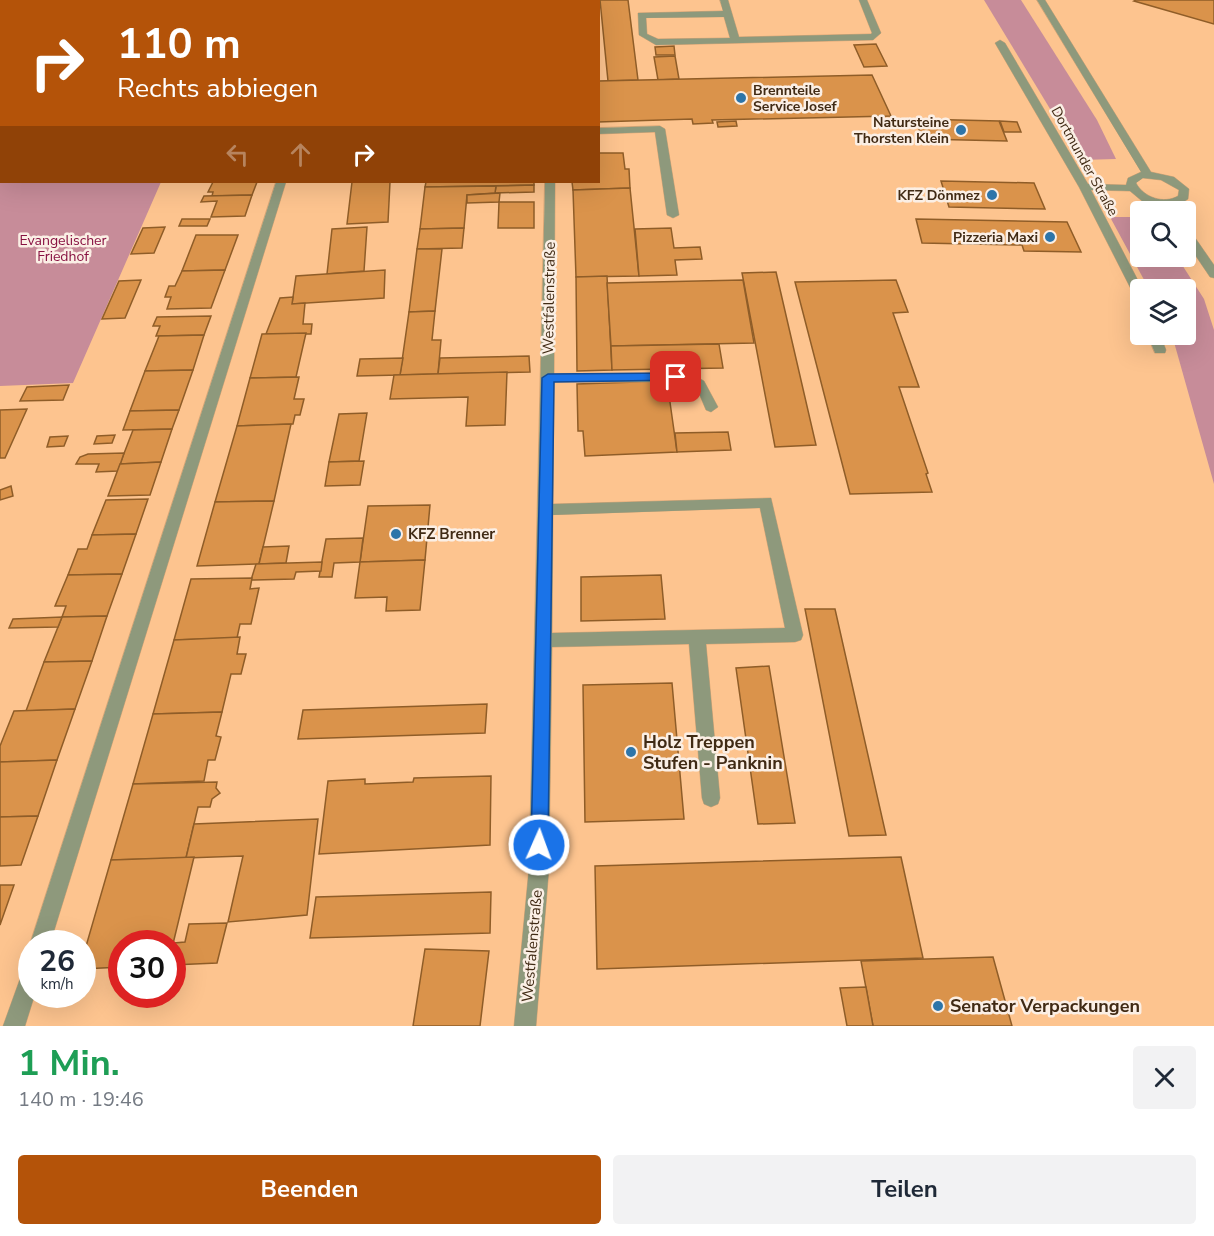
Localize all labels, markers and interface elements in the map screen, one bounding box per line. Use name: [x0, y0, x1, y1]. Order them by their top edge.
text: 110 m: [117, 16, 241, 73]
icon: right: [18, 24, 96, 102]
text: Rechts abbiegen: [117, 70, 318, 107]
place label: Brennteile Service Josef: [753, 81, 838, 116]
marker: Brennteile Service Josef: [734, 91, 748, 105]
street label: Dortmunder Straße: [1047, 103, 1123, 219]
place label: Natursteine Thorsten Klein: [854, 113, 949, 148]
marker: Natursteine Thorsten Klein: [954, 123, 968, 137]
icon: left: [221, 138, 254, 171]
icon: ahead: [284, 138, 317, 171]
icon: right: [347, 138, 380, 171]
place label: KFZ Dönmez: [897, 186, 980, 205]
marker: KFZ Dönmez: [985, 188, 999, 202]
map controls: [1130, 201, 1196, 345]
button: search: [1130, 201, 1196, 267]
place label: Pizzeria Maxi: [953, 228, 1038, 247]
marker: Pizzeria Maxi: [1043, 230, 1057, 244]
park label: Evangelischer Friedhof: [19, 231, 107, 266]
street label: Westfalenstraße: [538, 242, 560, 354]
button: layers: [1130, 279, 1196, 345]
pin: [650, 351, 701, 402]
icon: arrive: [659, 360, 692, 393]
place label: KFZ Brenner: [408, 524, 495, 544]
marker: KFZ Brenner: [389, 527, 403, 541]
place label: Holz Treppen Stufen - Panknin: [643, 730, 783, 775]
marker: Holz Treppen Stufen - Panknin: [624, 745, 638, 759]
position arrow: [507, 813, 571, 877]
street label: Westfalenstraße: [517, 889, 547, 1003]
speed limit sign: 30: [108, 930, 186, 1008]
text: 26: [39, 941, 75, 982]
text: km/h: [40, 974, 74, 994]
place label: Senator Verpackungen: [950, 994, 1140, 1018]
marker: Senator Verpackungen: [931, 999, 945, 1013]
text: 1 Min.: [18, 1039, 120, 1088]
button: close: [1133, 1046, 1196, 1109]
text: 140 m · 19:46: [18, 1086, 144, 1113]
button: Beenden: [18, 1155, 601, 1224]
button: Teilen: [613, 1155, 1196, 1224]

